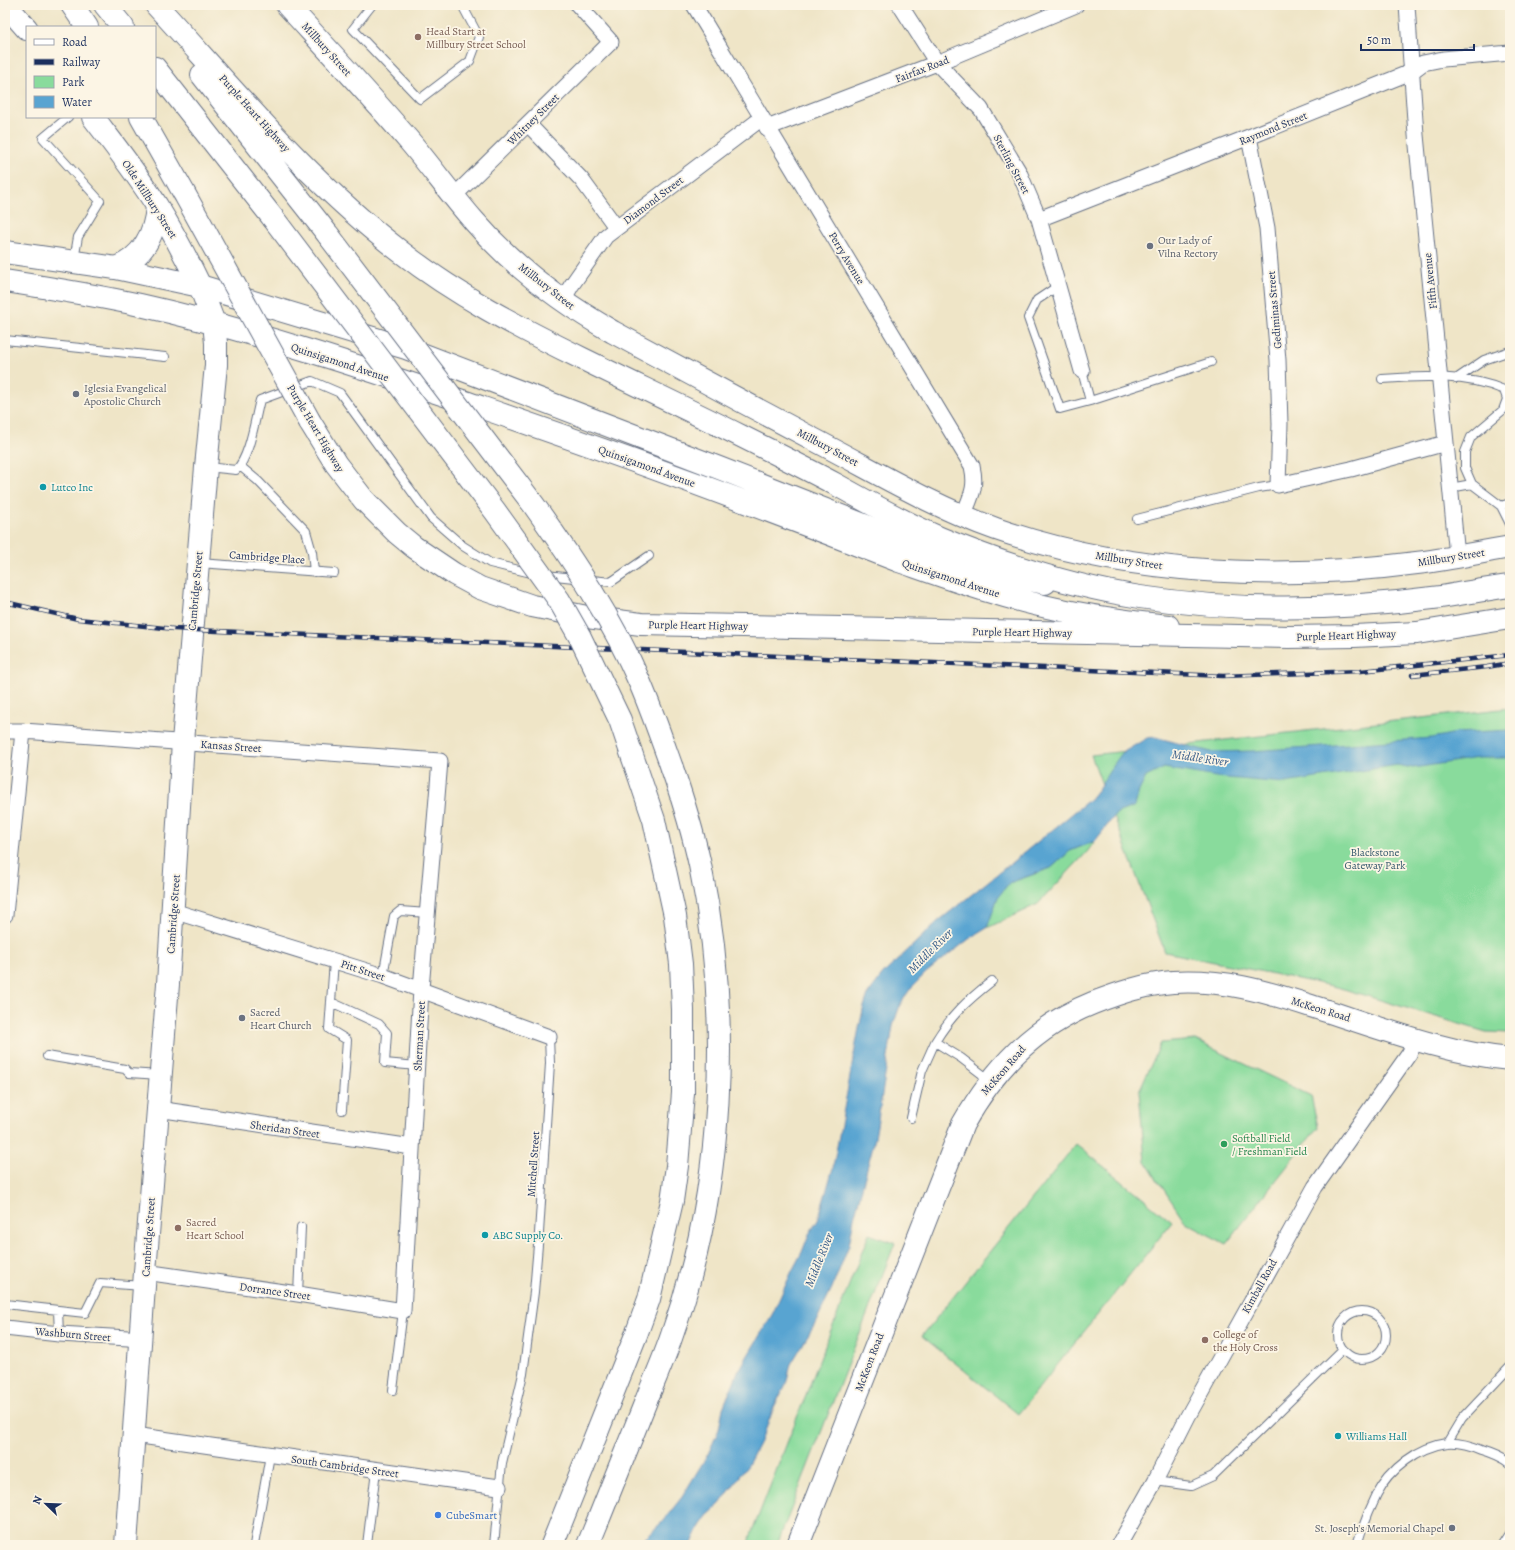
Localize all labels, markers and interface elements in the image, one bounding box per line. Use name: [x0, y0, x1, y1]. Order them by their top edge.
street label: Millbury Street: [298, 19, 355, 80]
place label: Head Start at Millbury Street School: [426, 24, 526, 52]
legend: [26, 26, 156, 118]
scale bar: [1361, 26, 1474, 52]
marker: Head Start at Millbury Street School: [413, 32, 423, 42]
text: 50 m: [1367, 32, 1391, 48]
text: Road: [62, 34, 88, 50]
street label: Fairfax Road: [893, 52, 951, 87]
text: Railway: [62, 54, 101, 70]
street label: Purple Heart Highway: [216, 71, 294, 156]
text: Park: [62, 74, 85, 90]
street label: Whitney Street: [503, 90, 563, 149]
text: Water: [61, 94, 92, 110]
street label: Raymond Street: [1237, 108, 1310, 149]
street label: Sterling Street: [990, 132, 1034, 197]
street label: Olde Millbury Street: [118, 157, 181, 242]
street label: Diamond Street: [620, 173, 687, 228]
street label: Perry Avenue: [825, 229, 868, 287]
place label: Our Lady of Vilna Rectory: [1157, 233, 1218, 261]
marker: Our Lady of Vilna Rectory: [1145, 241, 1155, 251]
street label: Fifth Avenue: [1420, 252, 1441, 310]
street label: Millbury Street: [515, 260, 578, 313]
street label: Gediminas Street: [1264, 270, 1285, 350]
street label: Quinsigamond Avenue: [289, 340, 391, 385]
place label: Iglesia Evangelical Apostolic Church: [83, 381, 167, 409]
street label: Purple Heart Highway: [283, 382, 348, 475]
marker: Iglesia Evangelical Apostolic Church: [71, 389, 81, 399]
street label: Millbury Street: [794, 425, 862, 470]
street label: Quinsigamond Avenue: [596, 442, 698, 491]
place label: Lutco Inc: [51, 480, 93, 495]
marker: Lutco Inc: [38, 482, 48, 492]
street label: Millbury Street: [1416, 545, 1486, 570]
street label: Cambridge Place: [229, 547, 305, 568]
street label: Millbury Street: [1094, 548, 1164, 573]
street label: Cambridge Street: [185, 550, 206, 631]
street label: Quinsigamond Avenue: [900, 556, 1002, 601]
street label: Purple Heart Highway: [648, 617, 748, 634]
street label: Purple Heart Highway: [972, 624, 1072, 641]
street label: Purple Heart Highway: [1296, 626, 1396, 645]
street label: Kansas Street: [200, 737, 262, 756]
water label: Middle River: [1171, 746, 1230, 770]
park label: Blackstone Gateway Park: [1344, 845, 1406, 873]
street label: Cambridge Street: [163, 873, 184, 954]
water label: Middle River: [904, 925, 956, 977]
street label: Pitt Street: [339, 956, 387, 985]
street label: McKeon Road: [1289, 993, 1353, 1026]
street label: Sherman Street: [410, 1000, 429, 1072]
place label: Sacred Heart Church: [250, 1005, 312, 1033]
marker: Sacred Heart Church: [237, 1013, 247, 1023]
street label: McKeon Road: [978, 1042, 1029, 1098]
street label: Sheridan Street: [249, 1117, 321, 1142]
street label: Mitchell Street: [524, 1130, 543, 1197]
place label: Softball Field / Freshman Field: [1232, 1131, 1307, 1159]
marker: Softball Field / Freshman Field: [1219, 1139, 1229, 1149]
street label: Cambridge Street: [138, 1196, 159, 1277]
place label: Sacred Heart School: [186, 1215, 244, 1243]
marker: Sacred Heart School: [173, 1223, 183, 1233]
place label: ABC Supply Co.: [492, 1228, 563, 1243]
marker: ABC Supply Co.: [480, 1230, 490, 1240]
water label: Middle River: [801, 1230, 837, 1289]
street label: Kimball Road: [1238, 1256, 1281, 1316]
street label: Dorrance Street: [239, 1279, 312, 1304]
street label: Washburn Street: [34, 1324, 112, 1345]
place label: College of the Holy Cross: [1213, 1327, 1278, 1355]
street label: McKeon Road: [851, 1331, 888, 1394]
marker: College of the Holy Cross: [1200, 1335, 1210, 1345]
place label: Williams Hall: [1345, 1429, 1407, 1444]
marker: Williams Hall: [1333, 1431, 1343, 1441]
street label: South Cambridge Street: [290, 1452, 400, 1482]
north arrow: [26, 1484, 66, 1524]
text: N: [29, 1494, 46, 1507]
place label: CubeSmart: [446, 1508, 498, 1523]
marker: CubeSmart: [433, 1510, 443, 1520]
place label: St. Joseph's Memorial Chapel: [1315, 1521, 1444, 1536]
marker: St. Joseph's Memorial Chapel: [1447, 1523, 1457, 1533]

